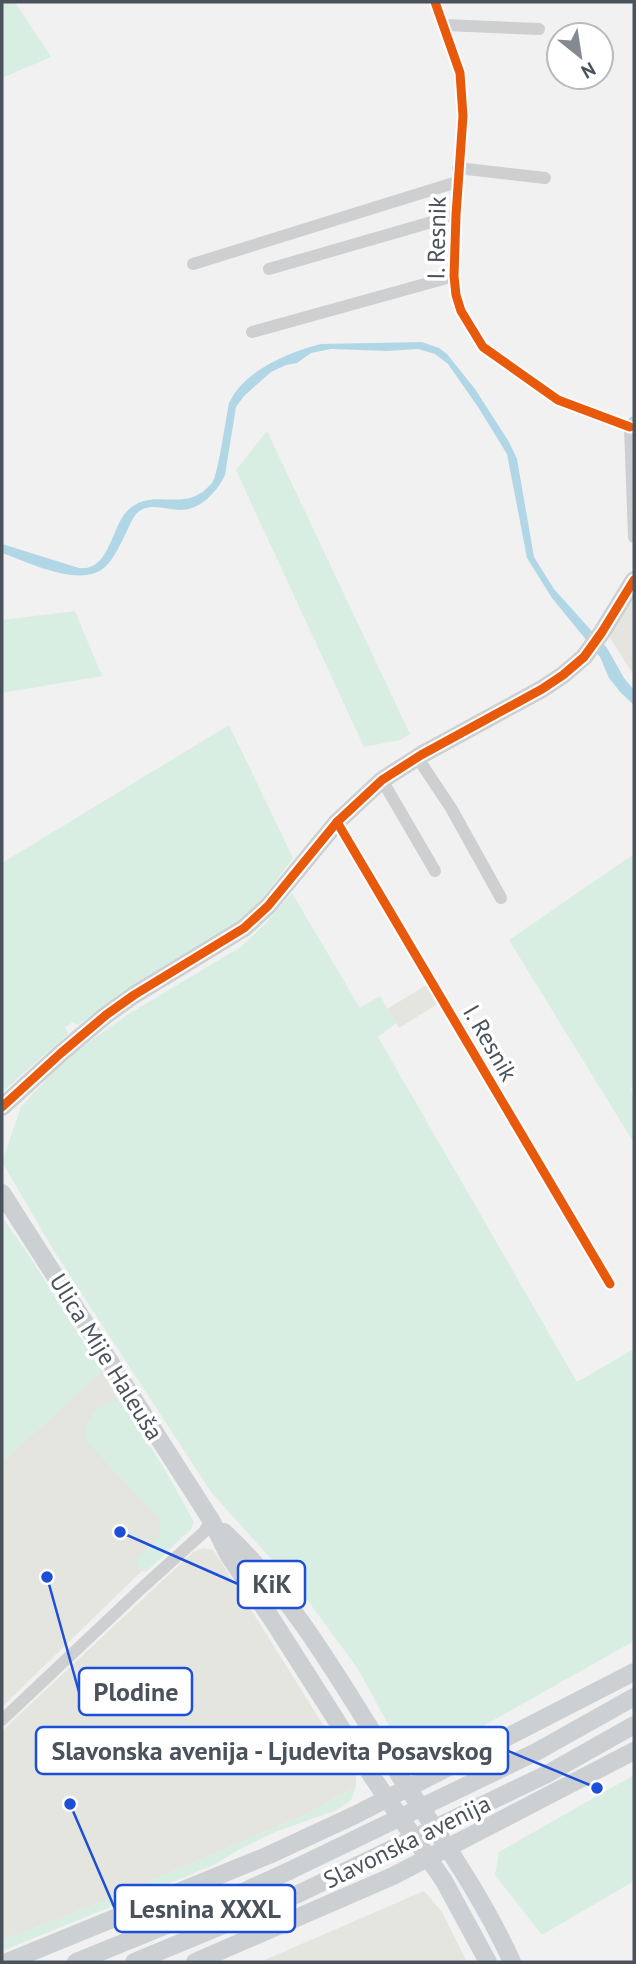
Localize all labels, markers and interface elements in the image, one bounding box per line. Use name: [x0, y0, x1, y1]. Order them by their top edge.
north arrow: [545, 21, 615, 91]
text: N: [577, 57, 600, 84]
street label: I. Resnik: [420, 196, 453, 280]
street label: I. Resnik: [456, 999, 525, 1087]
street label: Ulica Mije Haleuša: [43, 1268, 170, 1446]
callout: KiK: [238, 1561, 305, 1608]
text: KiK: [252, 1567, 292, 1600]
callout: Plodine: [79, 1668, 192, 1715]
text: Plodine: [94, 1675, 178, 1708]
callout: Slavonska avenija - Ljudevita Posavskog: [36, 1727, 508, 1774]
text: Slavonska avenija - Ljudevita Posavskog: [51, 1734, 493, 1767]
street label: Slavonska avenija: [318, 1788, 495, 1895]
callout: Lesnina XXXL: [115, 1885, 295, 1932]
text: Lesnina XXXL: [129, 1892, 281, 1925]

